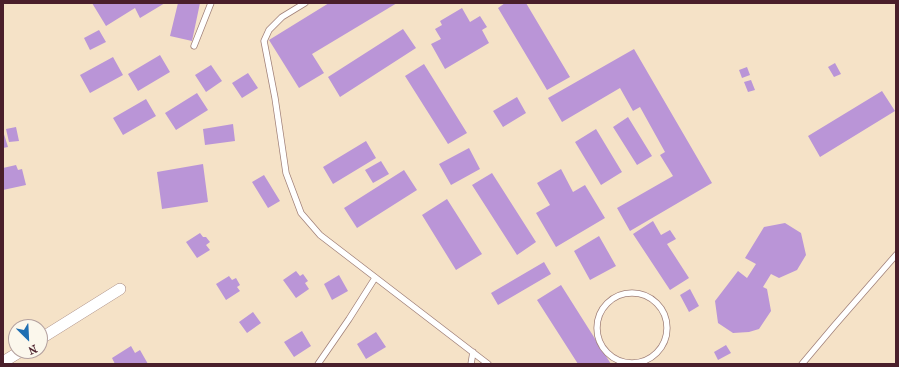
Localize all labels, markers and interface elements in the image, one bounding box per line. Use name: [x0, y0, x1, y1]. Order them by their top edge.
north arrow: [8, 319, 48, 359]
text: N: [26, 342, 39, 357]

